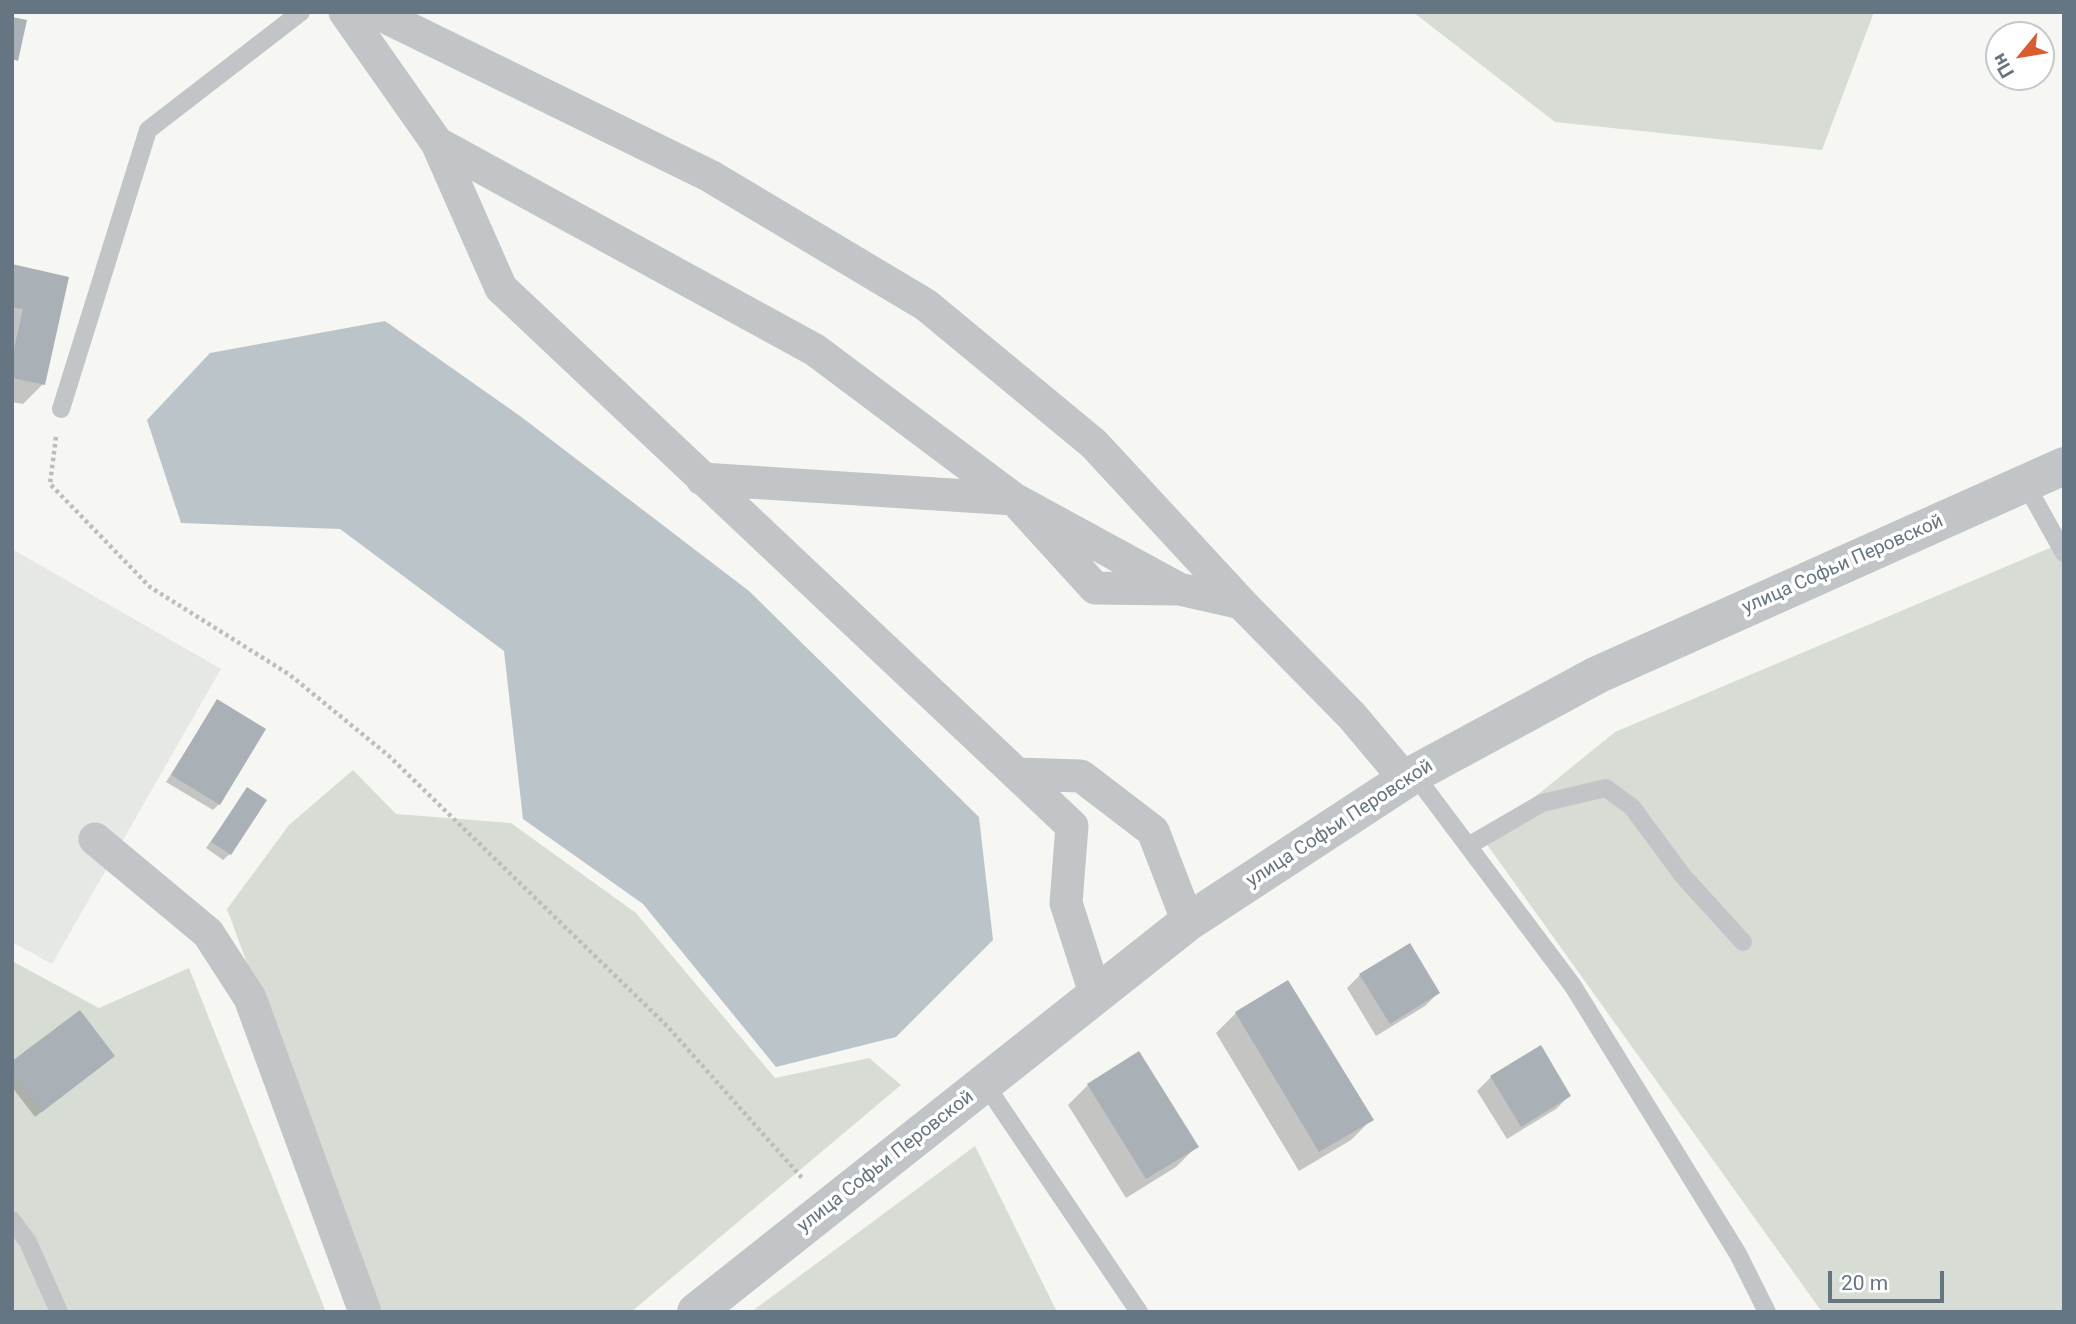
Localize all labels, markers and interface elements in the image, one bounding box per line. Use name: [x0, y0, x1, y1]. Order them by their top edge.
north arrow: [1985, 21, 2055, 91]
text: Пн: [1987, 50, 2019, 82]
street label: улица Софьи Перовской: [1739, 510, 1947, 620]
street label: улица Софьи Перовской: [1243, 755, 1437, 893]
street label: улица Софьи Перовской: [793, 1086, 979, 1238]
scale bar: [1831, 1258, 1946, 1302]
text: 20 m: [1841, 1271, 1888, 1295]

